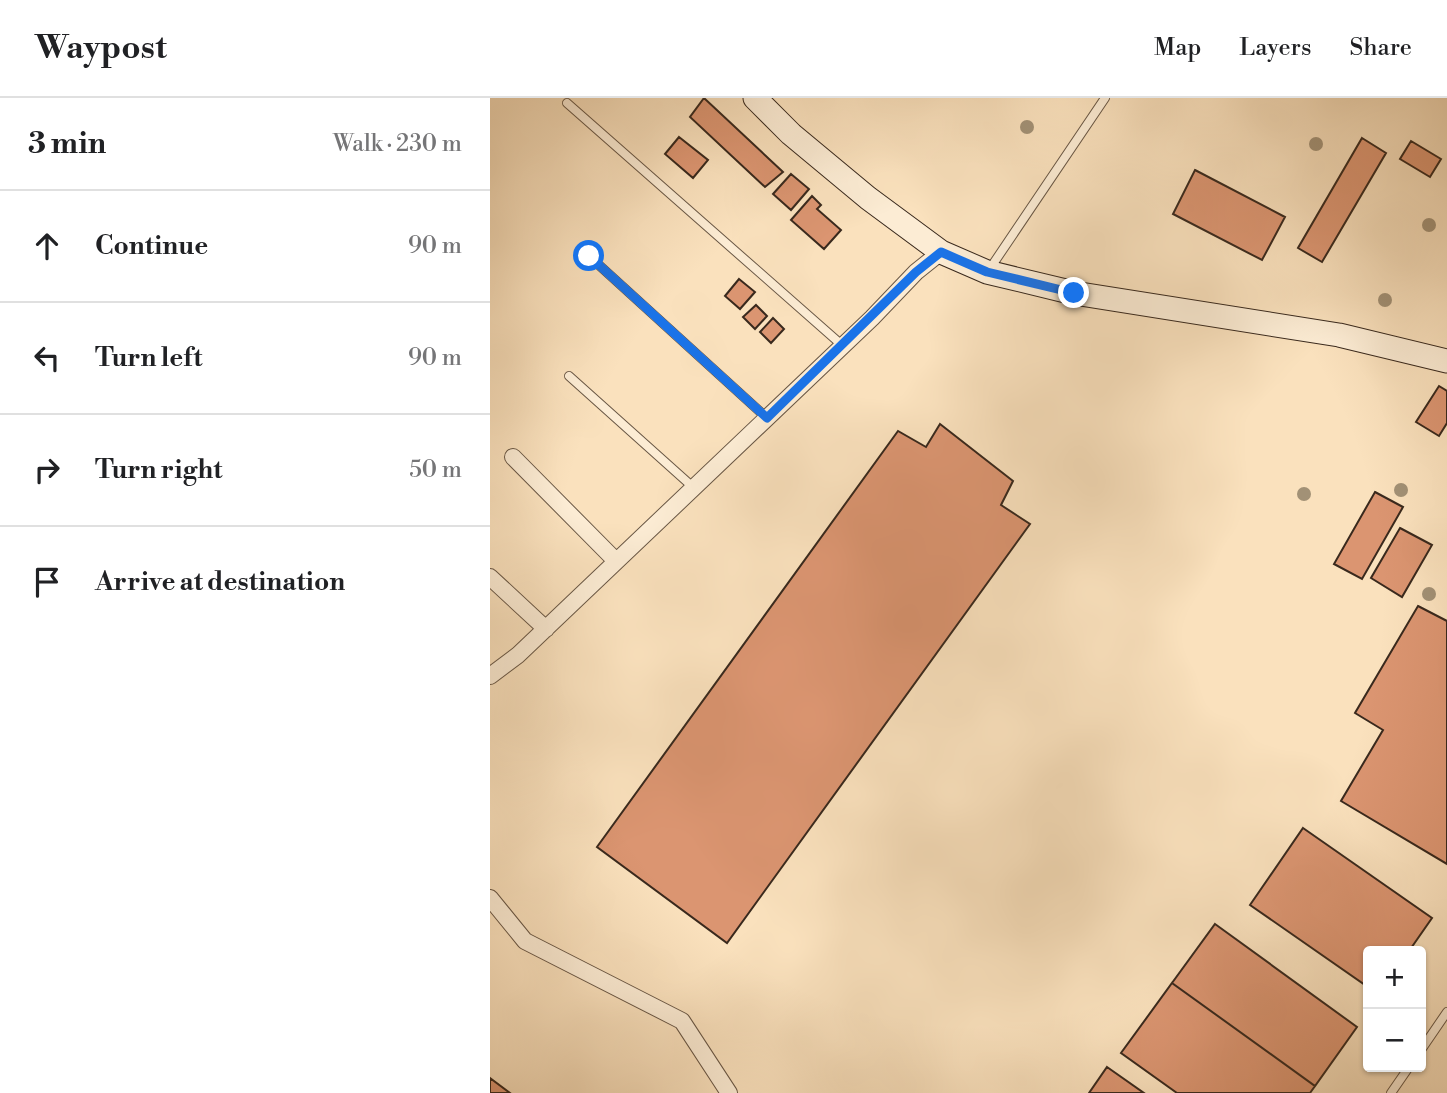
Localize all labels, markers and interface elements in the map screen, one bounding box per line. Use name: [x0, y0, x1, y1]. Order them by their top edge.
text: Waypost: [35, 28, 167, 69]
text: Map: [1154, 33, 1201, 63]
text: Layers: [1239, 33, 1311, 63]
text: Share: [1349, 33, 1412, 63]
text: 3 min: [28, 125, 106, 163]
text: Walk · 230 m: [333, 130, 462, 158]
icon: ahead: [28, 227, 66, 265]
text: Continue: [95, 230, 208, 262]
text: 90 m: [408, 232, 462, 260]
route start: [573, 240, 604, 271]
route end: [1058, 277, 1089, 308]
icon: left: [28, 339, 66, 377]
text: Turn left: [95, 342, 203, 374]
text: 90 m: [408, 344, 462, 372]
icon: right: [28, 451, 66, 489]
text: Turn right: [95, 454, 223, 486]
text: 50 m: [409, 456, 462, 484]
icon: arrive: [28, 563, 66, 601]
text: Arrive at destination: [95, 566, 345, 598]
map controls: [1363, 946, 1426, 1072]
button: +: [1363, 946, 1426, 1009]
button: −: [1363, 1009, 1426, 1072]

